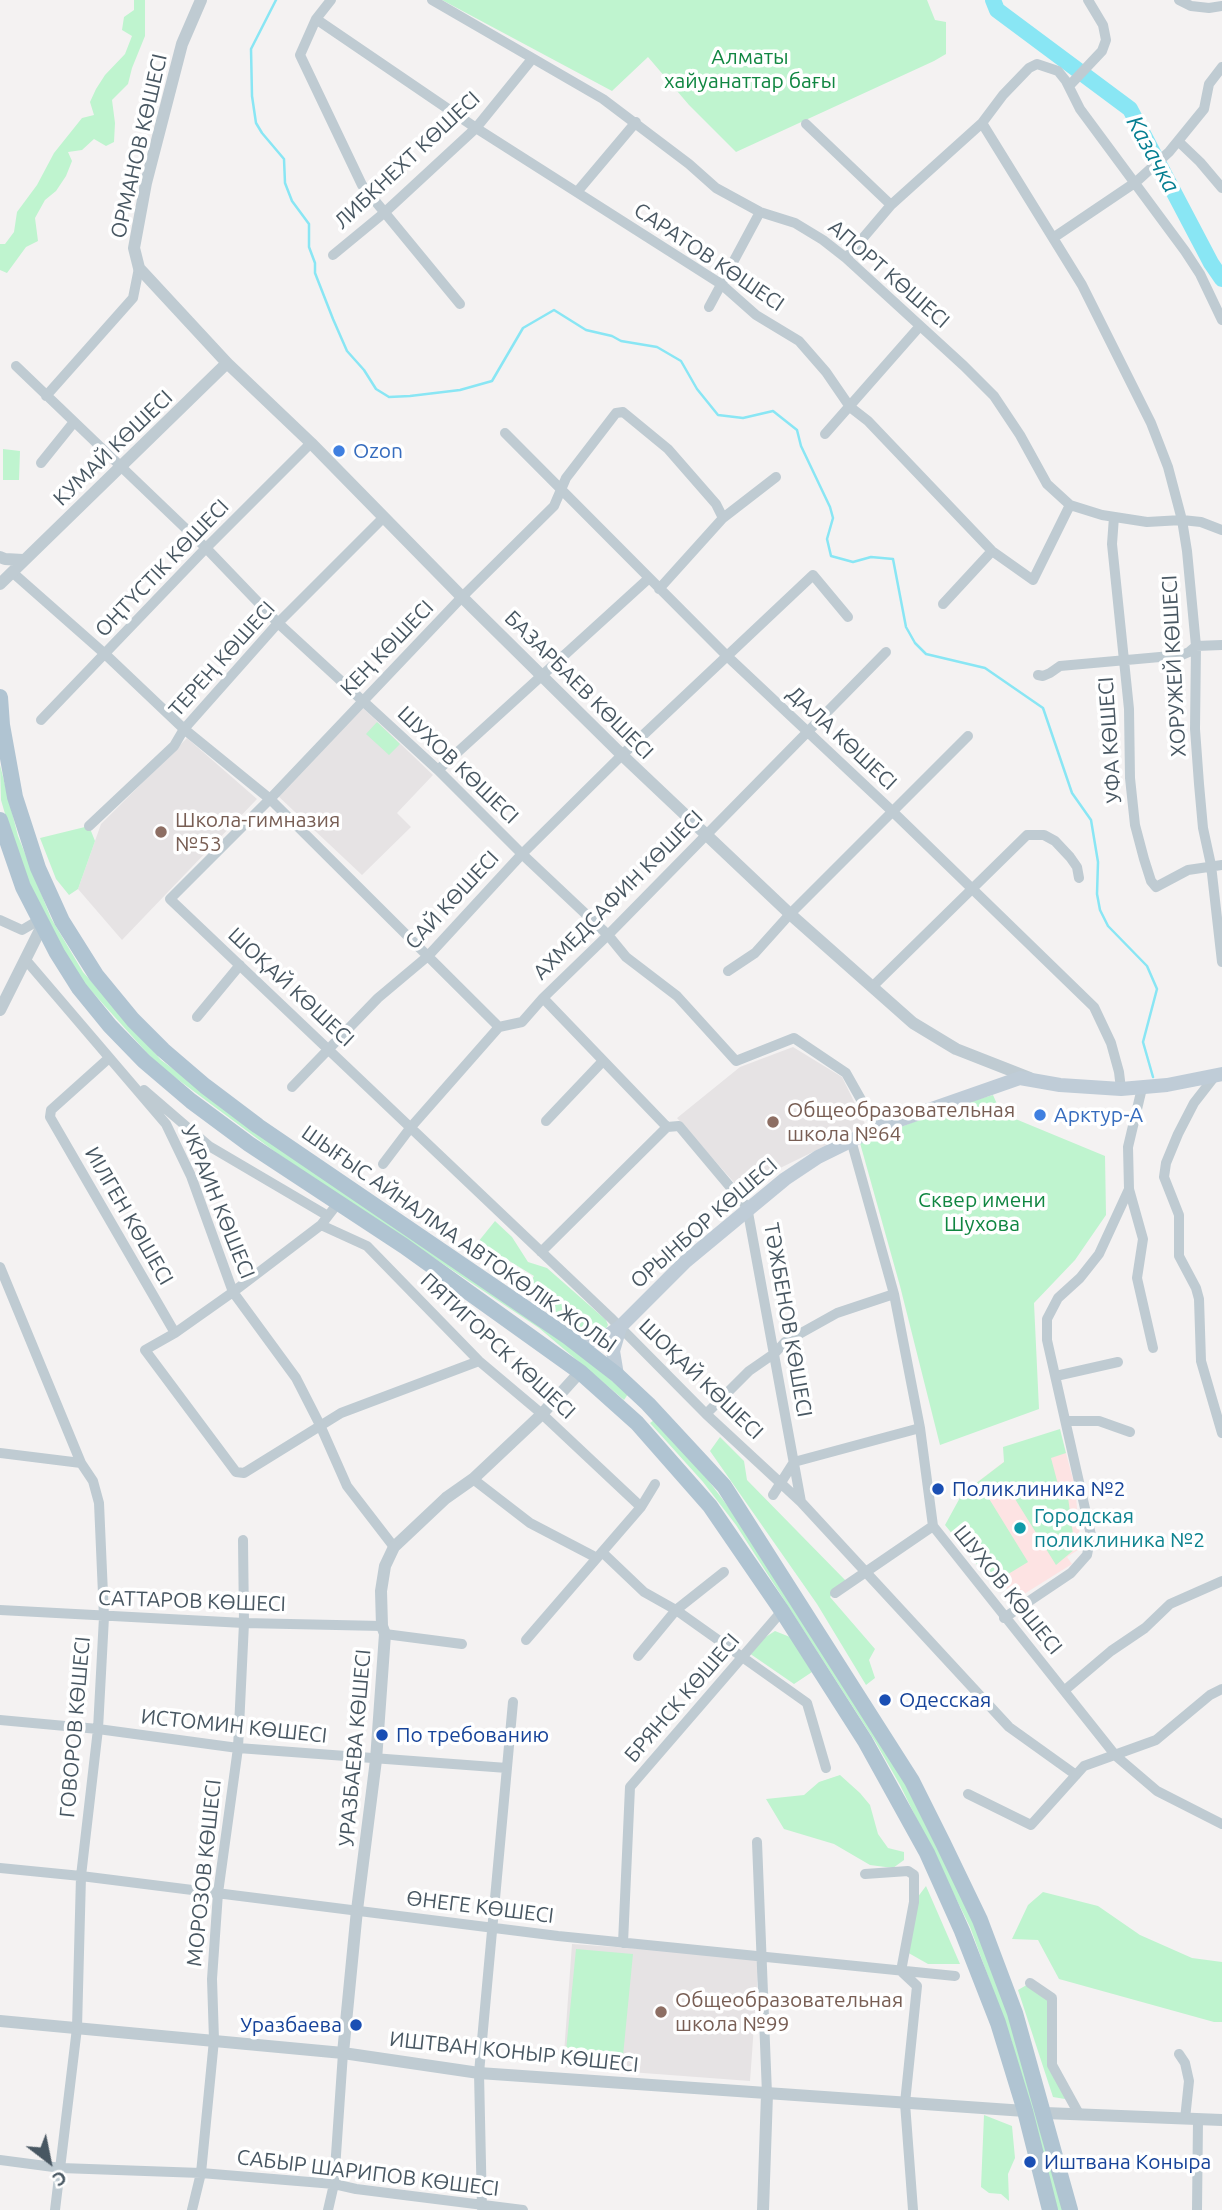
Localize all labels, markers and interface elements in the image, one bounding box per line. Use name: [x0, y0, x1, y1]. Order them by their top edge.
park label: Алматы хайуанаттар бағы: [664, 44, 836, 94]
street label: ОРМАНОВ КӨШЕСІ: [106, 51, 172, 241]
street label: ЛИБКНЕХТ КӨШЕСІ: [329, 86, 485, 234]
water label: Казачка: [1121, 111, 1185, 197]
street label: САРАТОВ КӨШЕСІ: [629, 197, 789, 317]
street label: АПОРТ КӨШЕСІ: [823, 215, 955, 333]
street label: КУМАЙ КӨШЕСІ: [48, 385, 178, 511]
place label: Ozon: [353, 438, 403, 464]
marker: Ozon: [331, 443, 347, 459]
street label: ОҢТҮСТІК КӨШЕСІ: [90, 494, 234, 642]
street label: ХОРУЖЕЙ КӨШЕСІ: [1157, 574, 1191, 758]
street label: КЕҢ КӨШЕСІ: [335, 595, 439, 701]
street label: ТЕРЕҢ КӨШЕСІ: [164, 596, 280, 722]
street label: БАЗАРБАЕВ КӨШЕСІ: [499, 605, 659, 765]
street label: УФА КӨШЕСІ: [1093, 676, 1127, 804]
street label: ДАЛА КӨШЕСІ: [782, 681, 902, 795]
street label: ШУХОВ КӨШЕСІ: [392, 701, 524, 829]
street label: АХМЕДСАФИН КӨШЕСІ: [528, 805, 708, 985]
place label: Школа-гимназия №53: [175, 807, 340, 857]
marker: Школа-гимназия №53: [153, 824, 169, 840]
street label: САЙ КӨШЕСІ: [400, 846, 504, 954]
street label: ШОҚАЙ КӨШЕСІ: [223, 922, 359, 1052]
place label: Общеобразовательная школа №64: [787, 1097, 1015, 1147]
place label: Арктур-А: [1054, 1102, 1143, 1128]
marker: Арктур-А: [1032, 1107, 1048, 1123]
marker: Общеобразовательная школа №64: [765, 1114, 781, 1130]
street label: ШЫҒЫС АЙНАЛМА АВТОКӨЛІК ЖОЛЫ: [297, 1120, 621, 1358]
street label: УКРАИН КӨШЕСІ: [176, 1122, 260, 1282]
street label: ИІЛГЕН КӨШЕСІ: [79, 1142, 179, 1290]
street label: ОРЫНБОР КӨШЕСІ: [625, 1152, 783, 1294]
park label: Сквер имени Шухова: [918, 1187, 1046, 1237]
street label: ТӘЖБЕНОВ КӨШЕСІ: [758, 1221, 818, 1419]
street label: ПЯТИГОРСК КӨШЕСІ: [415, 1268, 581, 1424]
street label: ШОҚАЙ КӨШЕСІ: [634, 1313, 768, 1445]
place label: Поликлиника №2: [952, 1476, 1126, 1502]
marker: Поликлиника №2: [930, 1481, 946, 1497]
place label: Городская поликлиника №2: [1034, 1503, 1205, 1553]
marker: Городская поликлиника №2: [1012, 1520, 1028, 1536]
street label: ШУХОВ КӨШЕСІ: [948, 1521, 1068, 1659]
street label: САТТАРОВ КӨШЕСІ: [98, 1585, 286, 1617]
street label: БРЯНСК КӨШЕСІ: [619, 1628, 745, 1768]
street label: ГОВОРОВ КӨШЕСІ: [55, 1635, 95, 1819]
street label: УРАЗБАЕВА КӨШЕСІ: [334, 1648, 376, 1848]
place label: Одесская: [899, 1687, 991, 1713]
marker: Одесская: [877, 1692, 893, 1708]
street label: ИСТОМИН КӨШЕСІ: [140, 1704, 328, 1748]
place label: По требованию: [396, 1722, 549, 1748]
marker: По требованию: [374, 1727, 390, 1743]
street label: МОРОЗОВ КӨШЕСІ: [182, 1778, 226, 1968]
street label: ӨНЕГЕ КӨШЕСІ: [405, 1885, 555, 1929]
place label: Общеобразовательная школа №99: [675, 1987, 903, 2037]
marker: Общеобразовательная школа №99: [653, 2004, 669, 2020]
place label: Уразбаева: [240, 2012, 342, 2038]
marker: Уразбаева: [348, 2017, 364, 2033]
street label: ИШТВАН КОНЫР КӨШЕСІ: [388, 2026, 640, 2078]
north arrow: [14, 2126, 84, 2196]
street label: САБЫР ШАРИПОВ КӨШЕСІ: [235, 2144, 501, 2202]
place label: Иштвана Коныра: [1044, 2149, 1211, 2175]
marker: Иштвана Коныра: [1022, 2154, 1038, 2170]
text: С: [49, 2166, 71, 2191]

